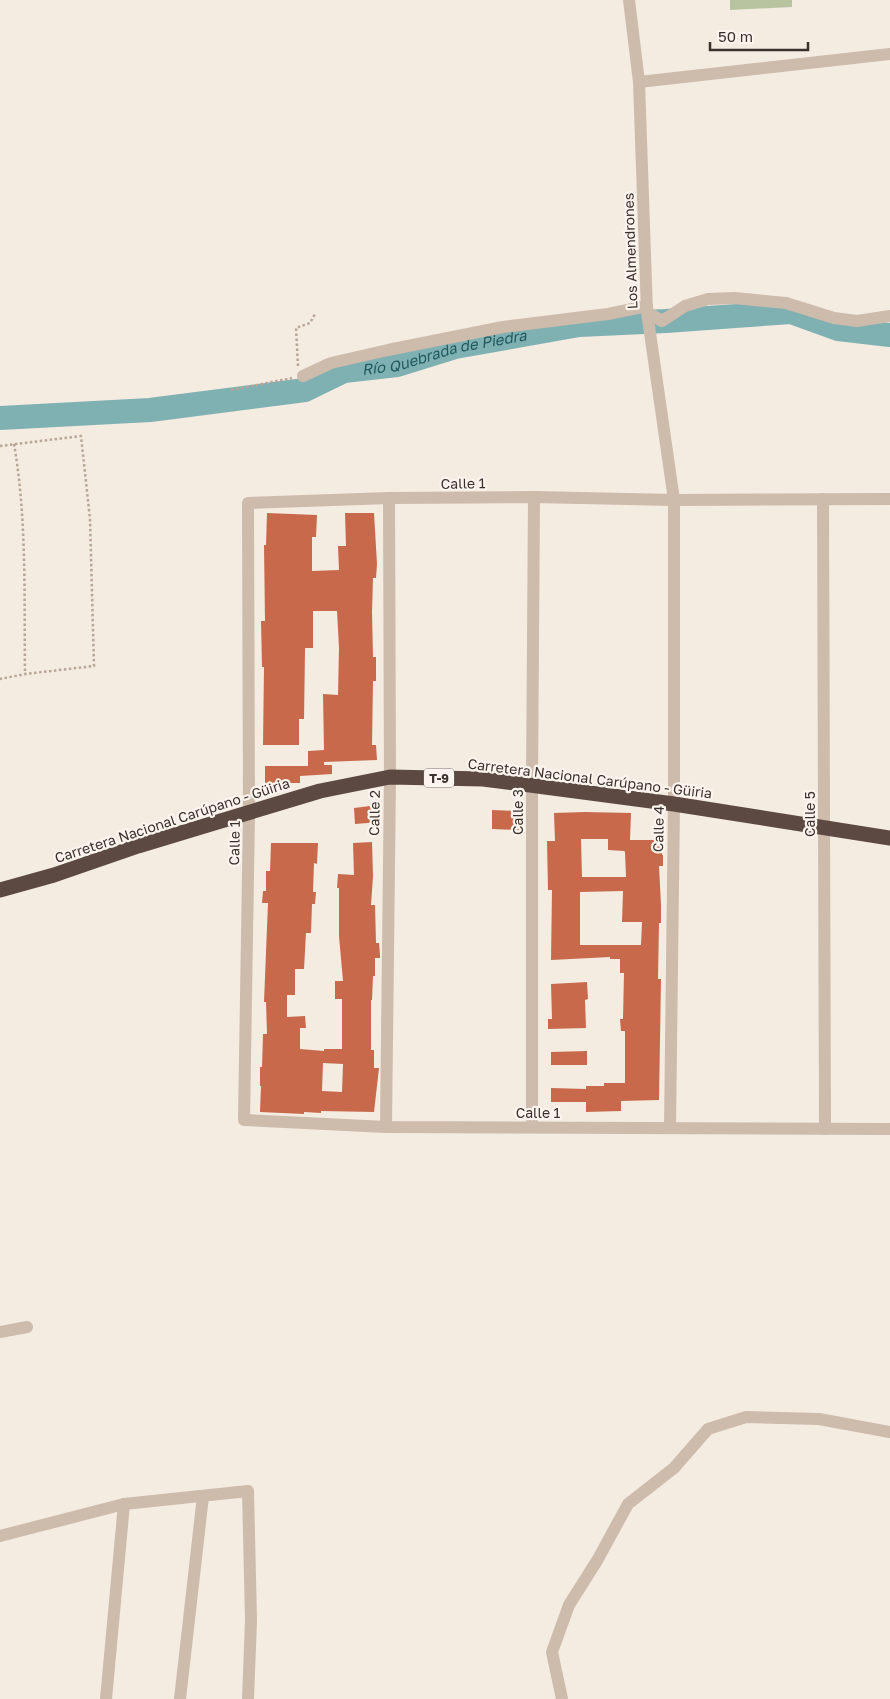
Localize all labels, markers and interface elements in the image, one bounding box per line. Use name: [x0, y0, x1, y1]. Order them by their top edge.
scale bar: [710, 20, 808, 52]
text: 50 m: [718, 27, 753, 45]
street label: Los Almendrones: [619, 193, 641, 309]
water label: Río Quebrada de Piedra: [361, 325, 528, 378]
street label: Calle 1: [441, 474, 486, 492]
street label: Carretera Nacional Carúpano - Güiria: [467, 755, 713, 801]
road number: T-9: [424, 768, 454, 788]
street label: Carretera Nacional Carúpano - Güiria: [52, 774, 292, 866]
street label: Calle 3: [509, 789, 526, 835]
street label: Calle 2: [365, 790, 383, 836]
street label: Calle 5: [801, 791, 818, 837]
street label: Calle 4: [649, 806, 667, 852]
street label: Calle 1: [225, 820, 243, 865]
street label: Calle 1: [516, 1104, 561, 1121]

